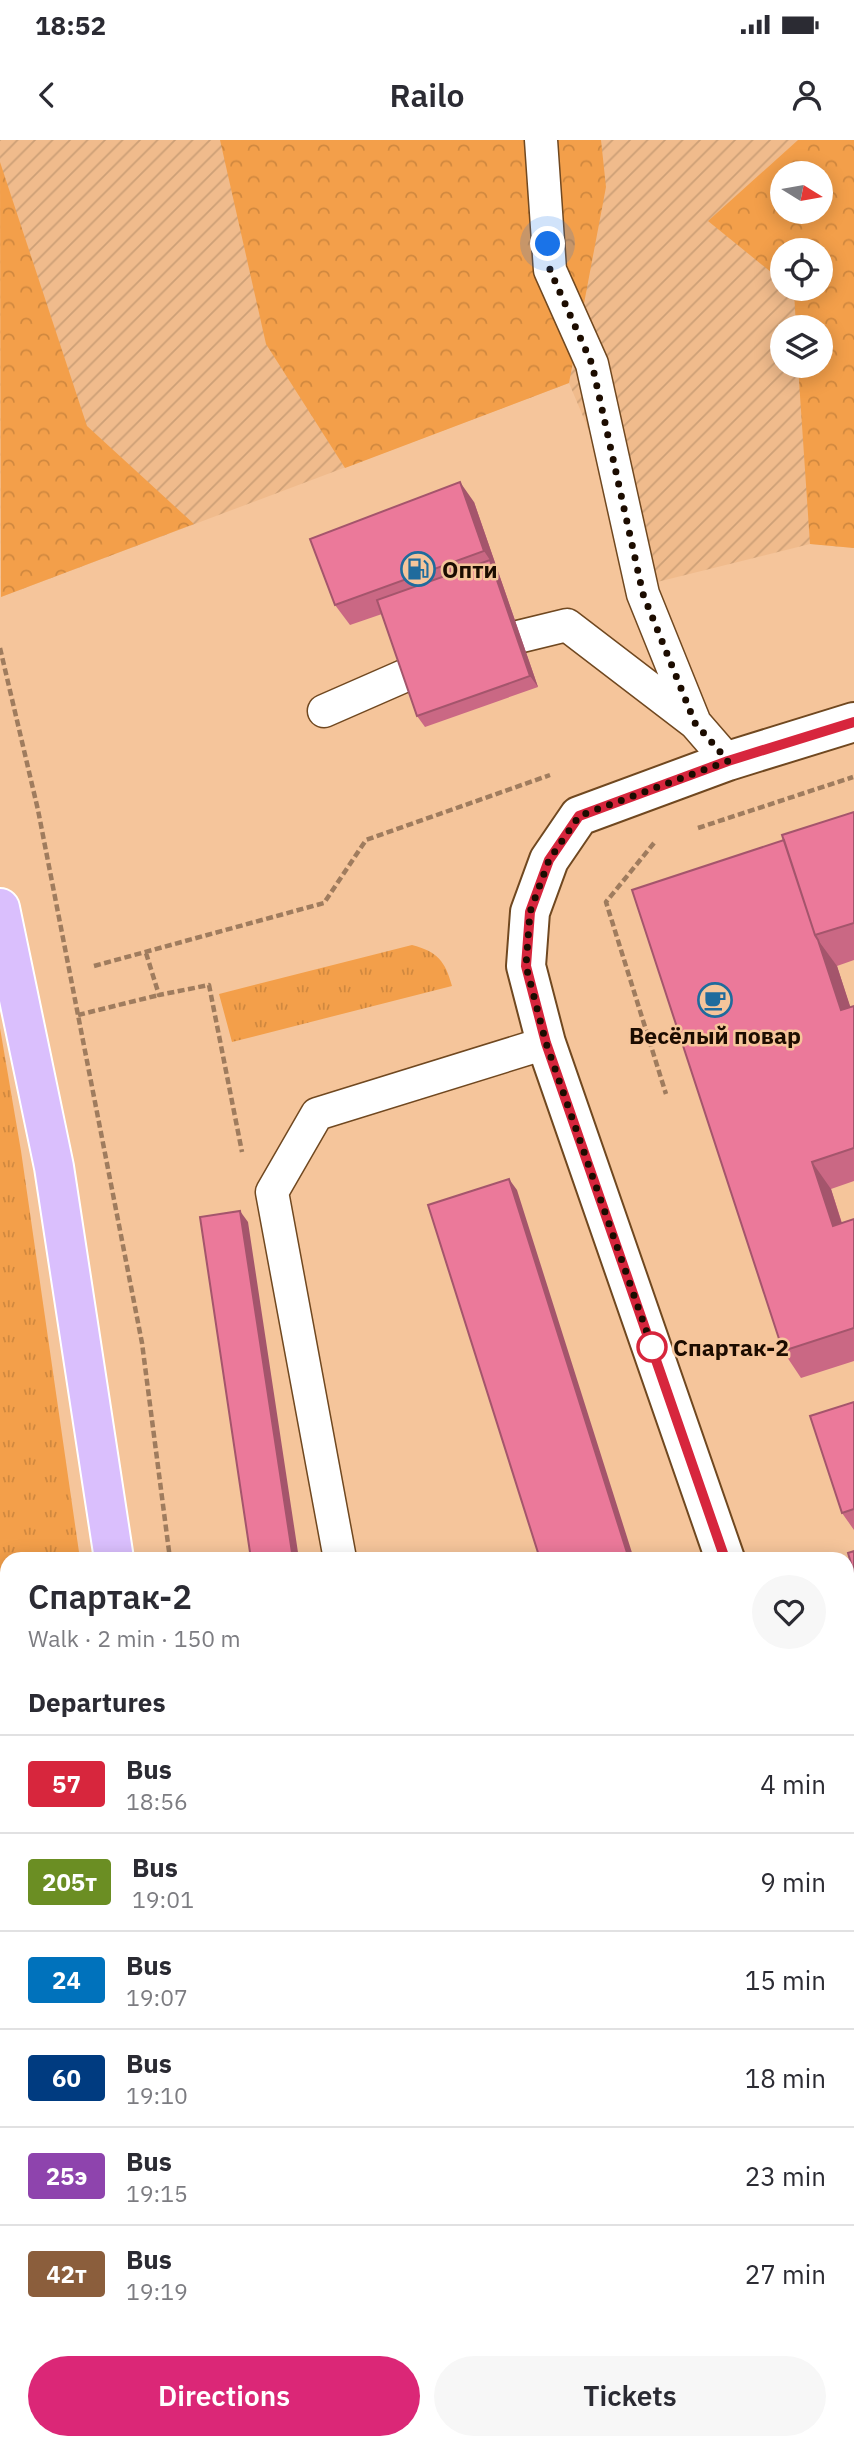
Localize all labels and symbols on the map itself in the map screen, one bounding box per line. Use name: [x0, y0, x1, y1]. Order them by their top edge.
north arrow: [770, 161, 833, 224]
your location: [530, 226, 565, 261]
fuel station icon: Опти: [399, 550, 437, 588]
place label: Опти: [442, 554, 498, 584]
cafe icon: Весёлый повар: [696, 981, 734, 1019]
place label: Весёлый повар: [629, 1020, 801, 1050]
marker: Спартак-2: [637, 1332, 667, 1362]
place label: Спартак-2: [673, 1332, 789, 1362]

